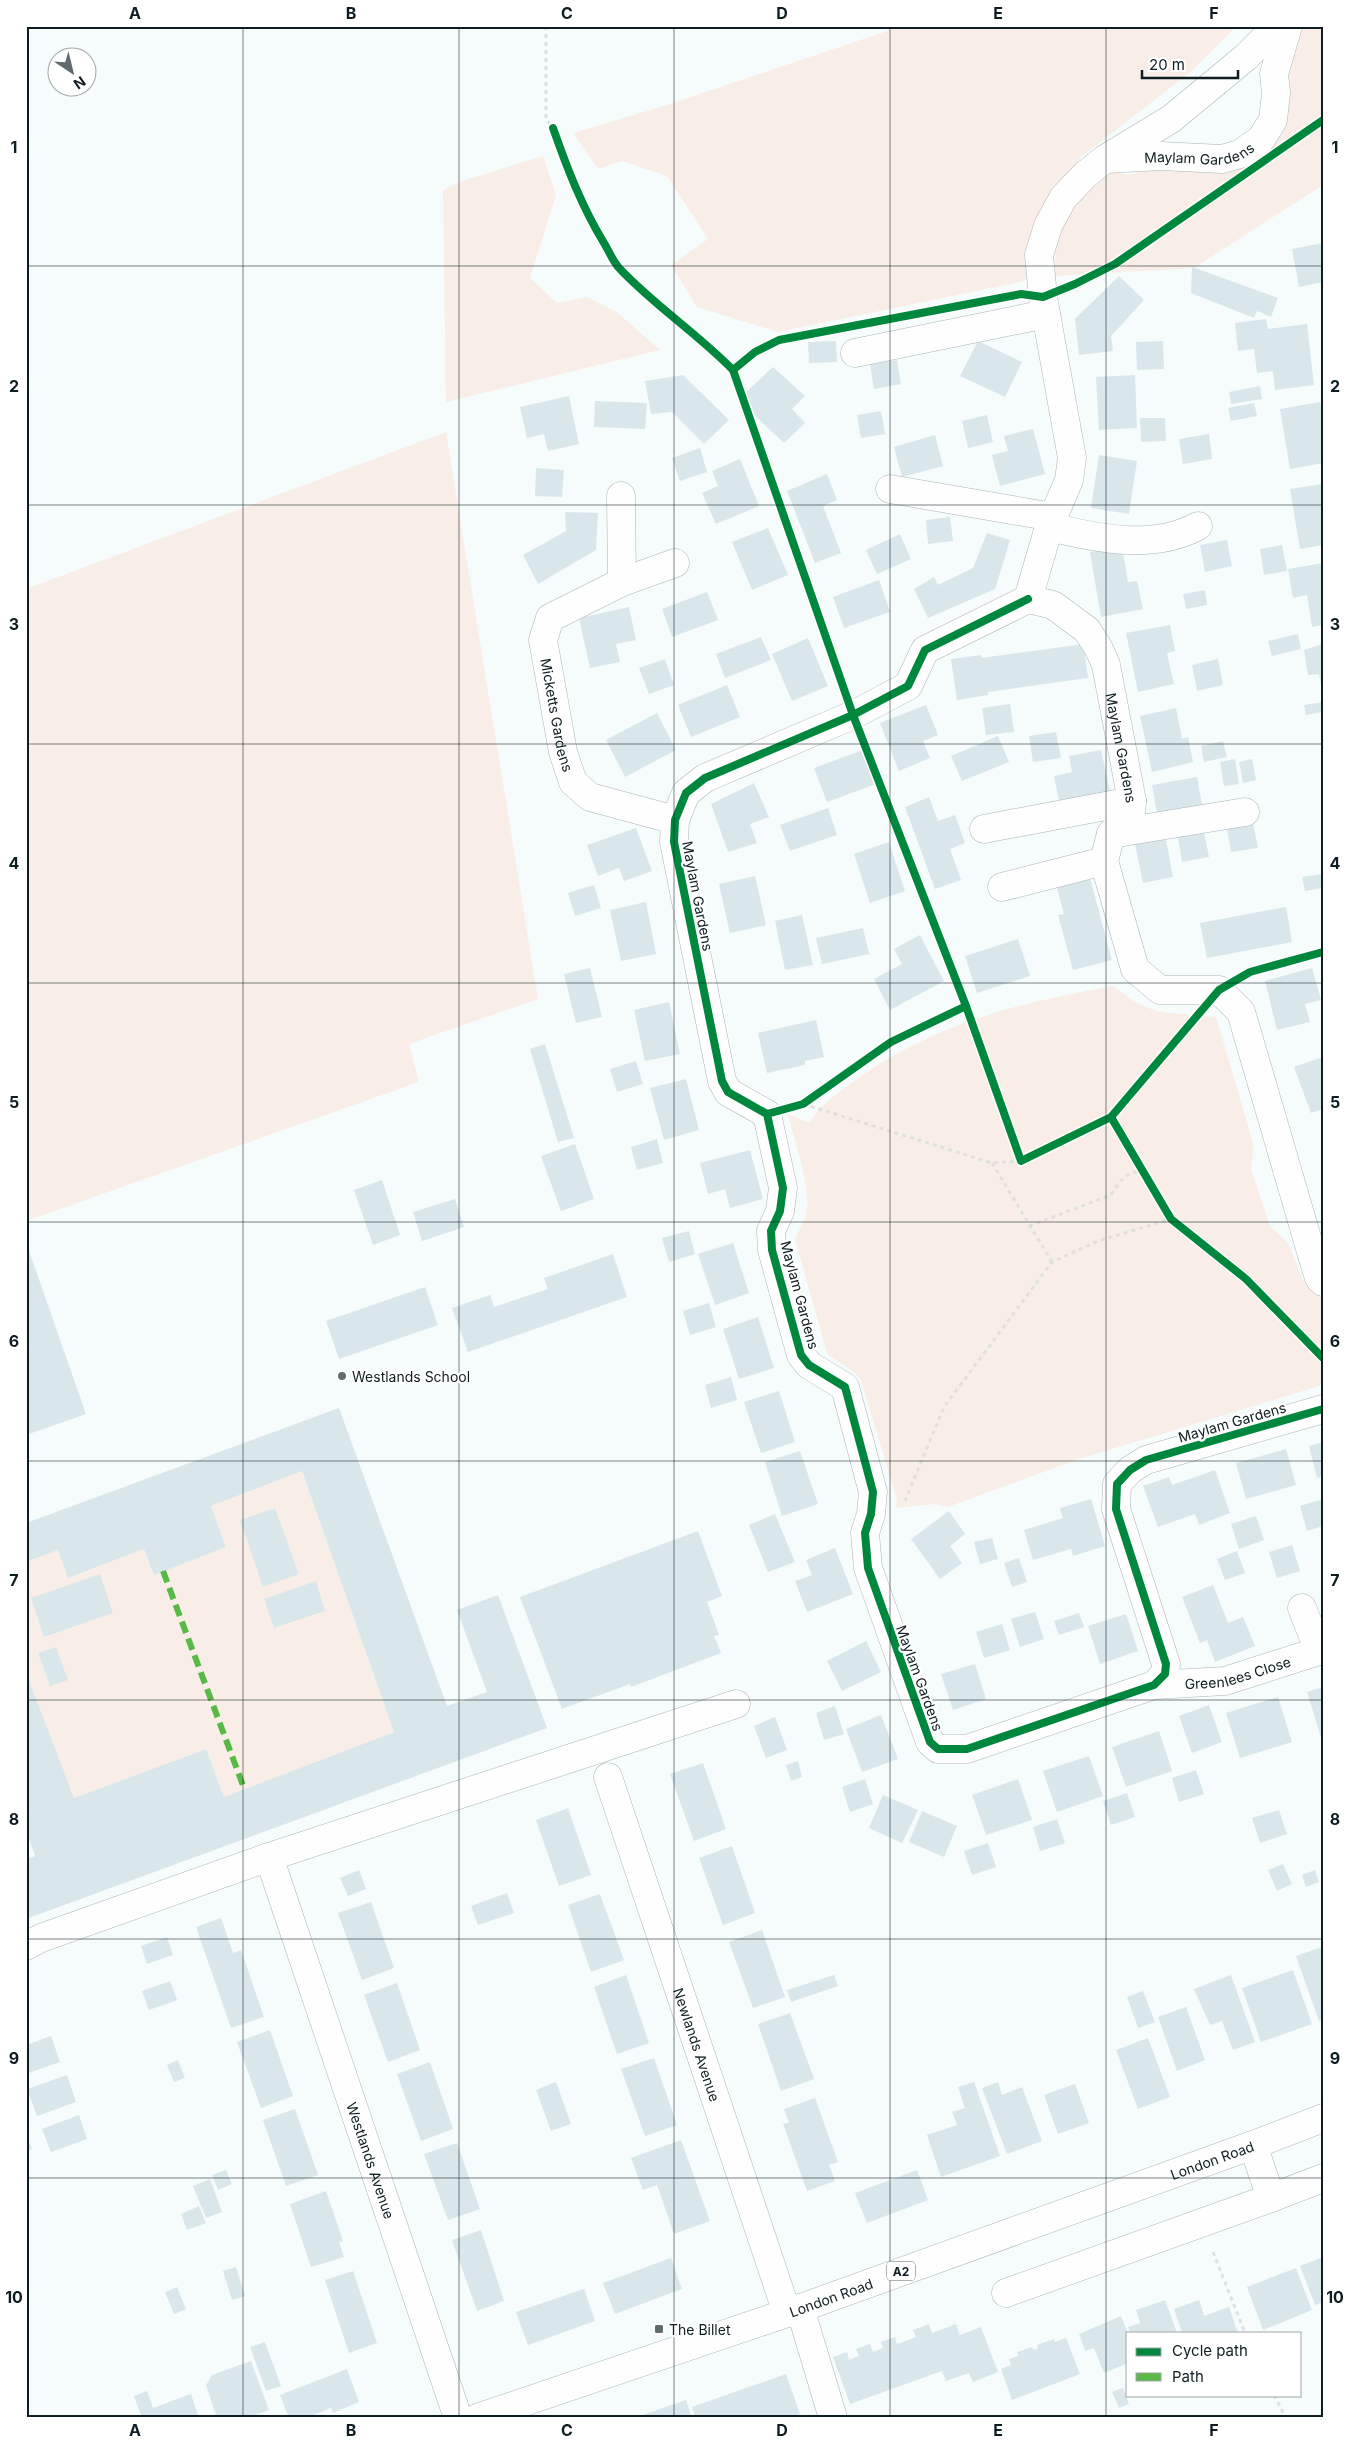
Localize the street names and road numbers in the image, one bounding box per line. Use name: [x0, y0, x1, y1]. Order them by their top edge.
street label: Maylam Gardens: [1144, 138, 1257, 168]
street label: Micketts Gardens: [538, 657, 577, 774]
street label: Maylam Gardens: [1103, 691, 1141, 804]
street label: Maylam Gardens: [679, 840, 717, 952]
street label: Maylam Gardens: [777, 1239, 823, 1351]
street label: Maylam Gardens: [1176, 1398, 1288, 1446]
street label: Maylam Gardens: [893, 1623, 947, 1733]
street label: Greenlees Close: [1184, 1652, 1293, 1692]
street label: Newlands Avenue: [670, 1986, 724, 2103]
street label: Westlands Avenue: [344, 2100, 399, 2221]
street label: London Road: [1168, 2137, 1256, 2183]
road number: A2: [887, 2262, 915, 2280]
street label: London Road: [787, 2274, 875, 2320]

